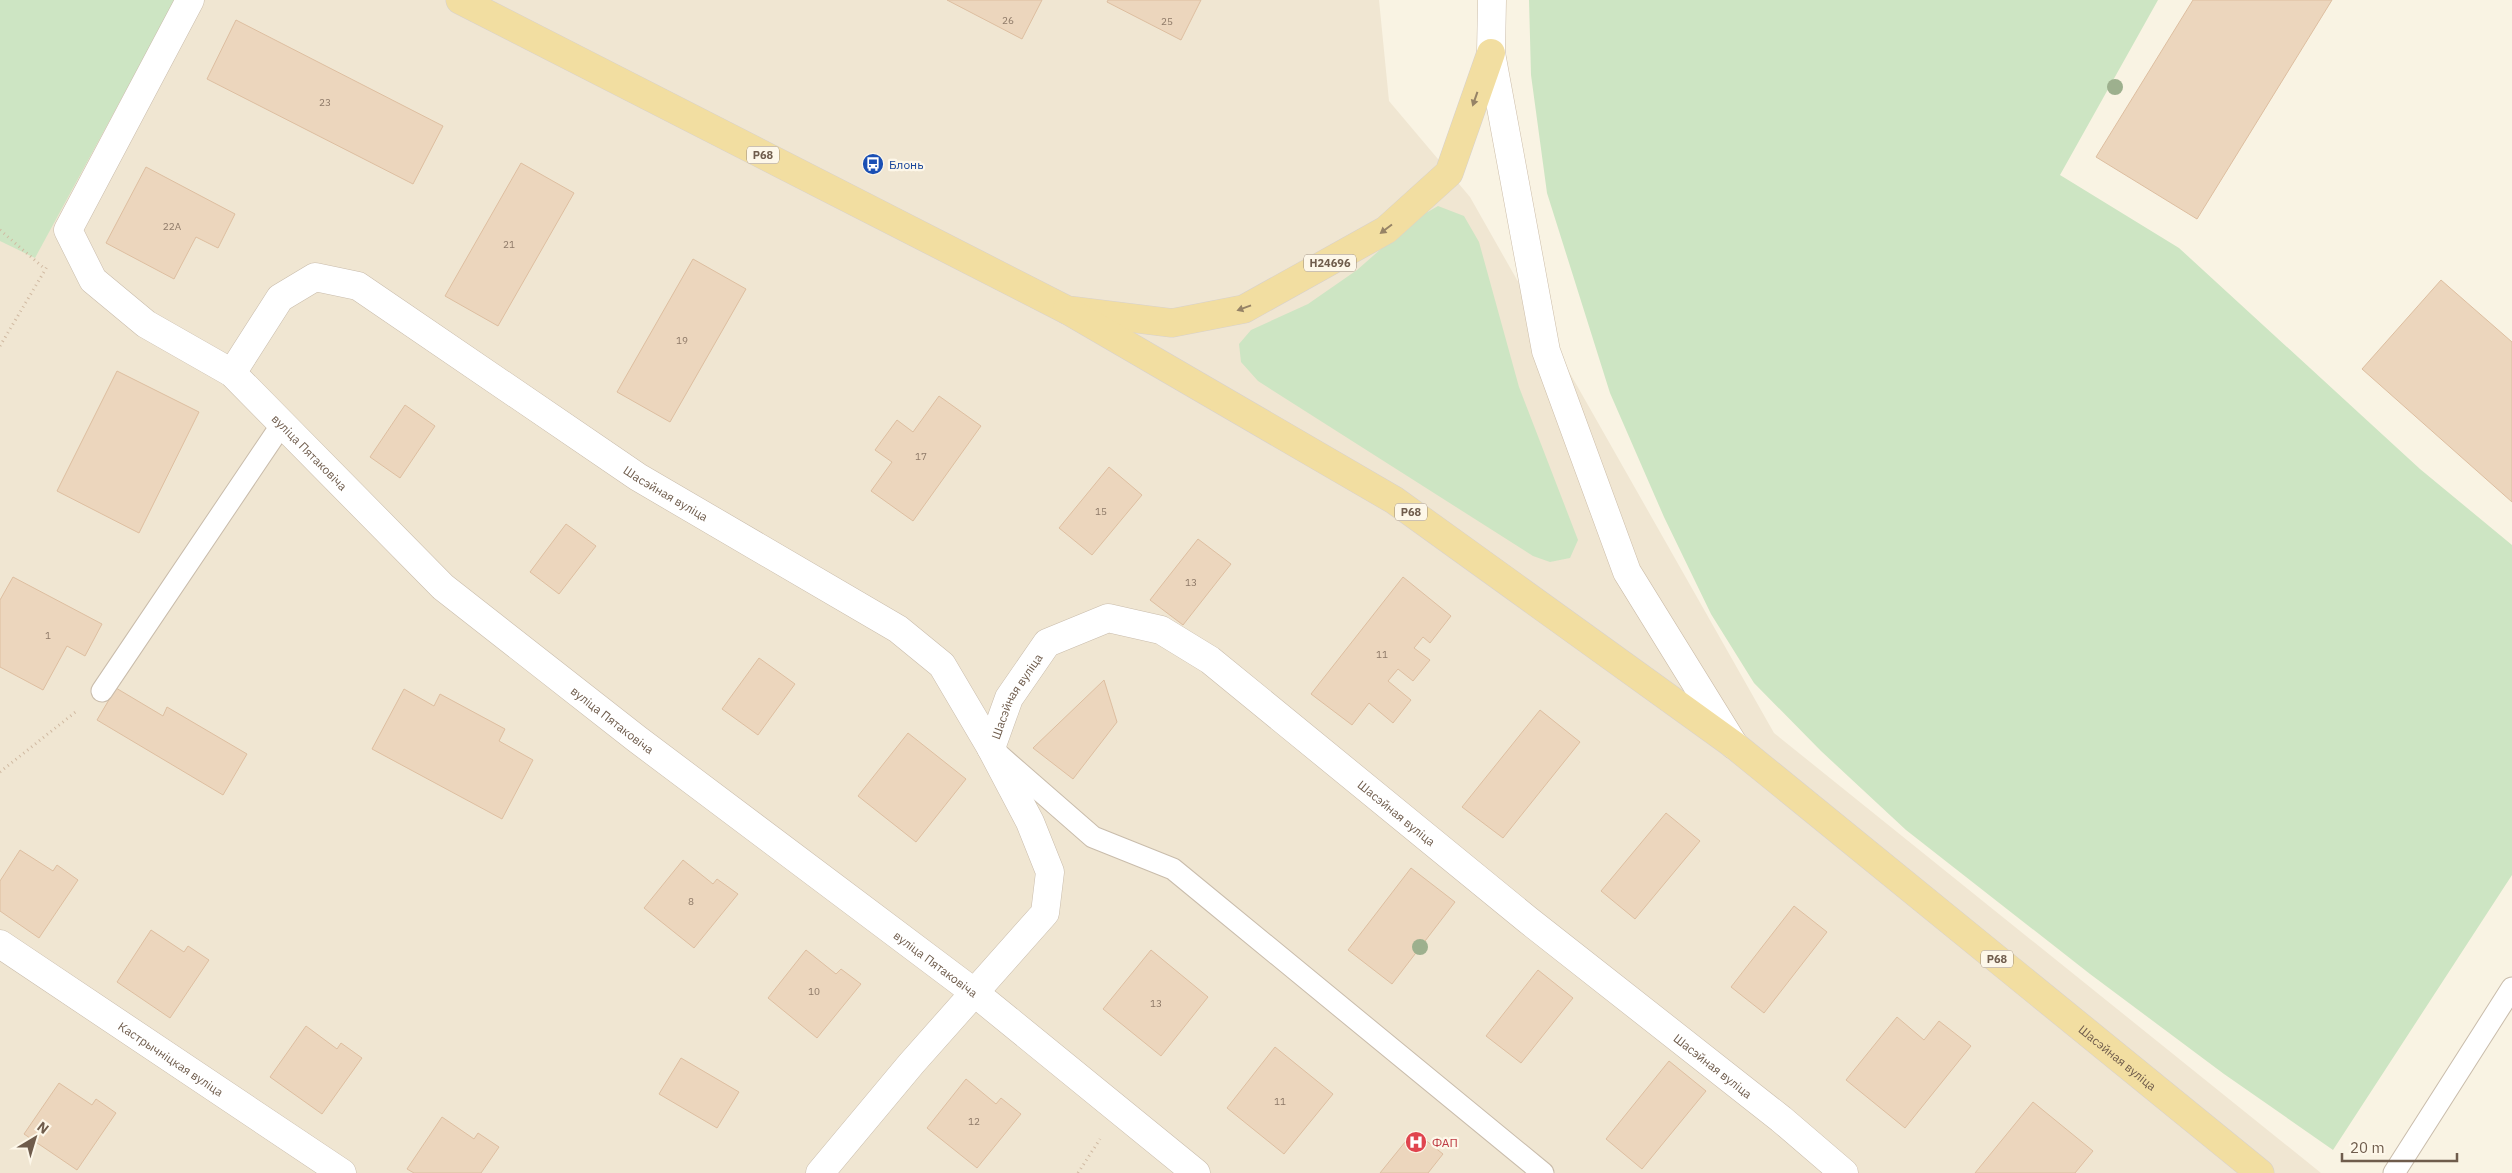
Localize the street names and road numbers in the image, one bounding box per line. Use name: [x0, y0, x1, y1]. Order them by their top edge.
road number: Р68: [747, 146, 779, 164]
road number: Н24696: [1304, 254, 1356, 272]
street label: вуліца Пятаковіча: [269, 411, 351, 494]
street label: Шасэйная вуліца: [621, 462, 711, 524]
road number: Р68: [1395, 504, 1427, 520]
street label: Шасэйная вуліца: [987, 650, 1045, 741]
street label: вуліца Пятаковіча: [568, 683, 658, 757]
street label: Шасэйная вуліца: [1355, 777, 1439, 849]
street label: вуліца Пятаковіча: [891, 927, 981, 1000]
road number: Р68: [1981, 951, 2013, 968]
street label: Кастрычніцкая вуліца: [116, 1018, 227, 1100]
street label: Шасэйная вуліца: [2076, 1021, 2160, 1094]
street label: Шасэйная вуліца: [1671, 1030, 1756, 1101]

